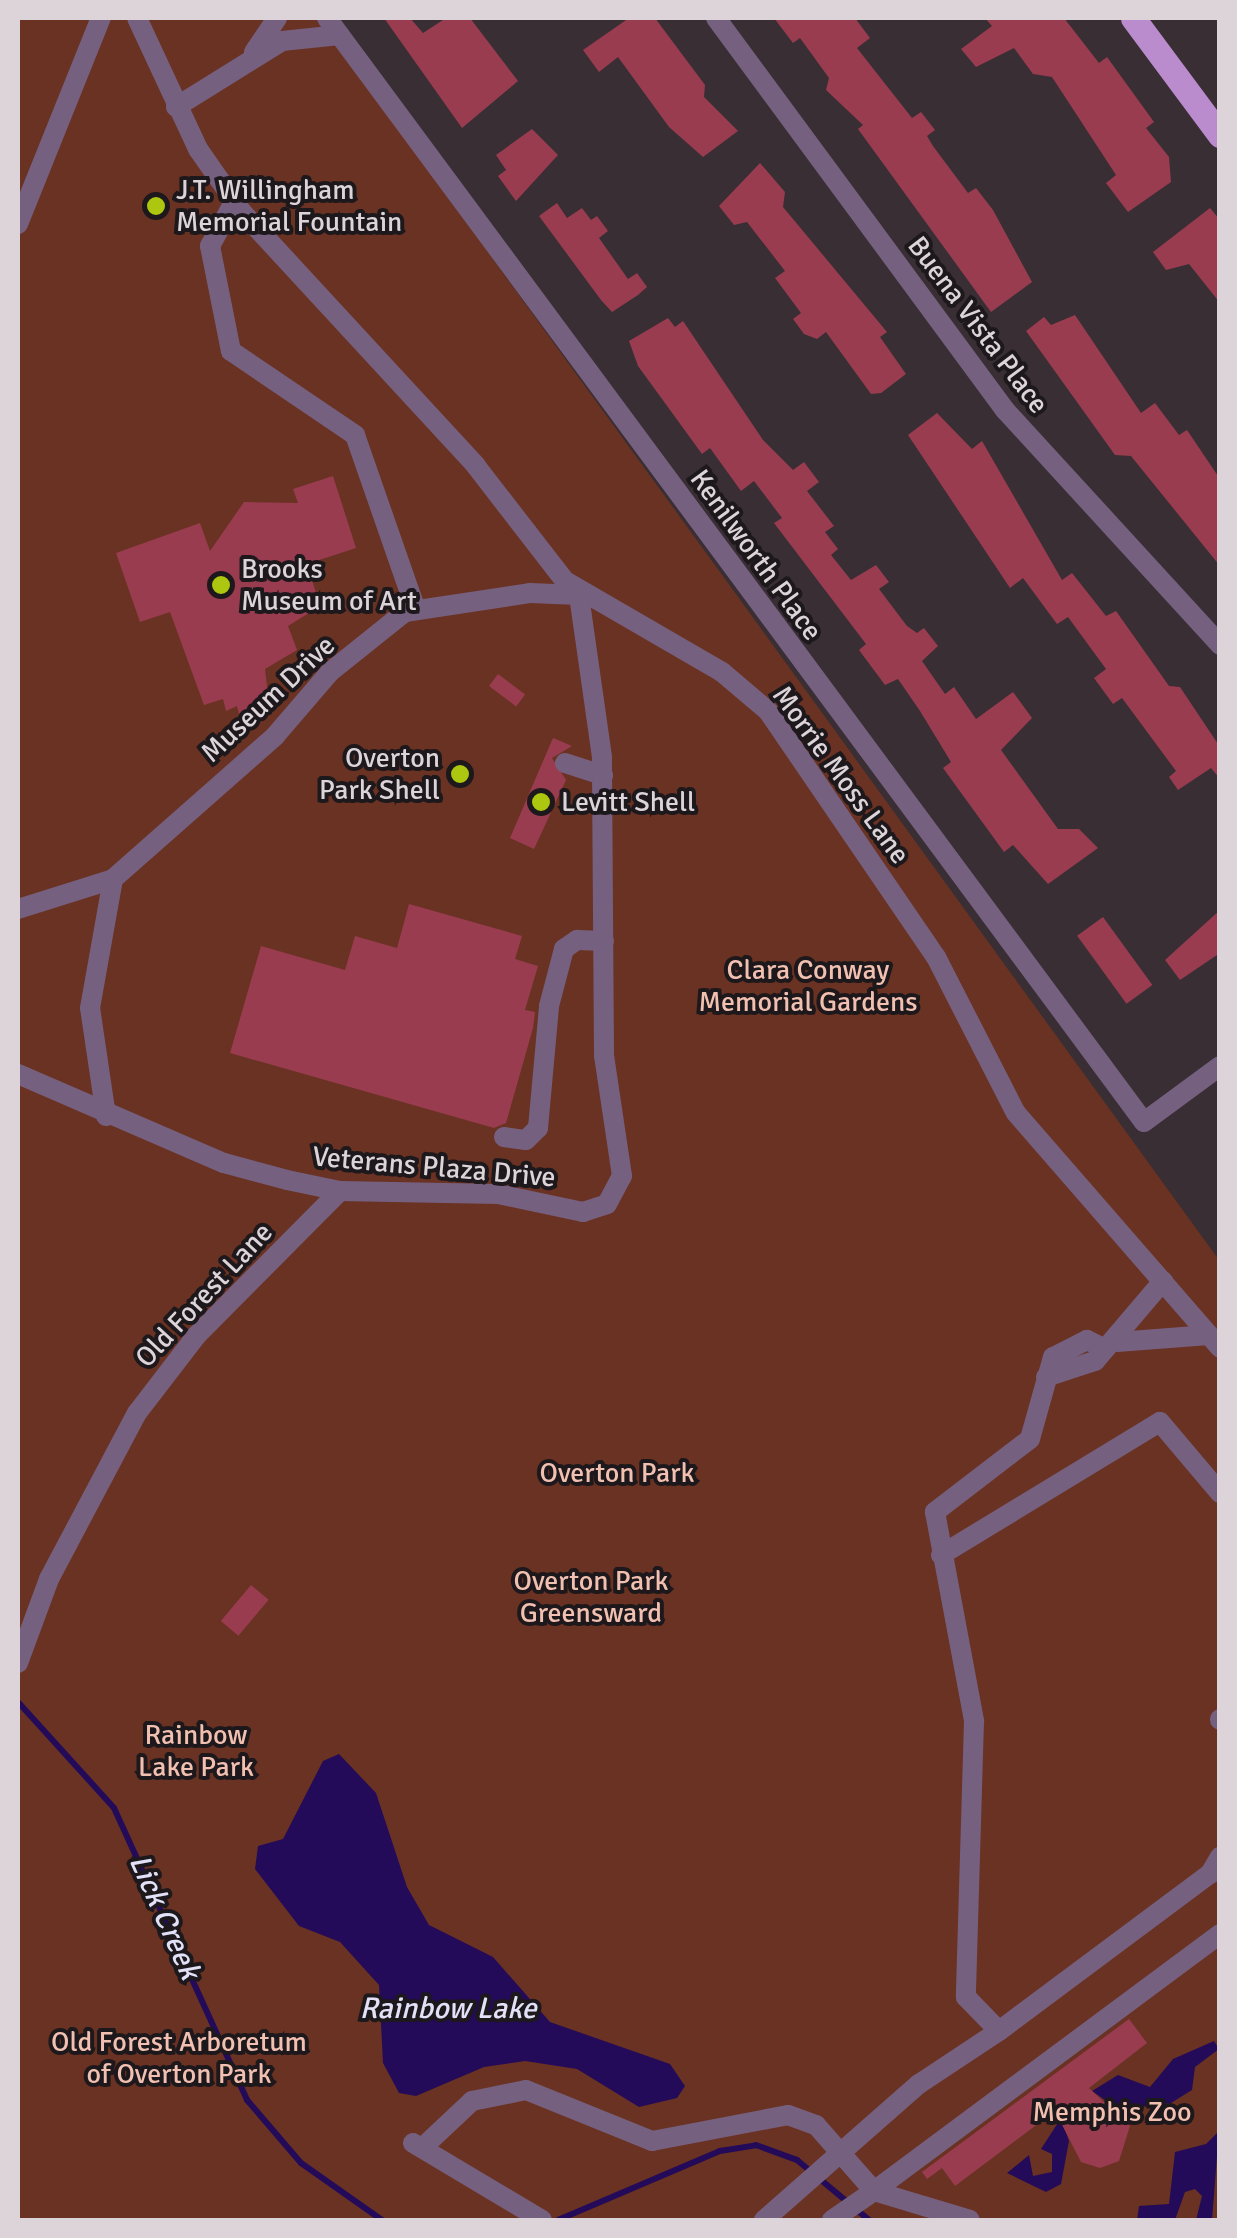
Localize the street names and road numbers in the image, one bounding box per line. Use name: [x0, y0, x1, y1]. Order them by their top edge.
street label: Buena Vista Place: [900, 230, 1056, 420]
street label: Kenilworth Place: [683, 463, 829, 647]
street label: Museum Drive: [194, 629, 342, 769]
street label: Morrie Moss Lane: [765, 680, 917, 870]
street label: Veterans Plaza Drive: [311, 1140, 557, 1194]
street label: Old Forest Lane: [128, 1216, 280, 1374]

